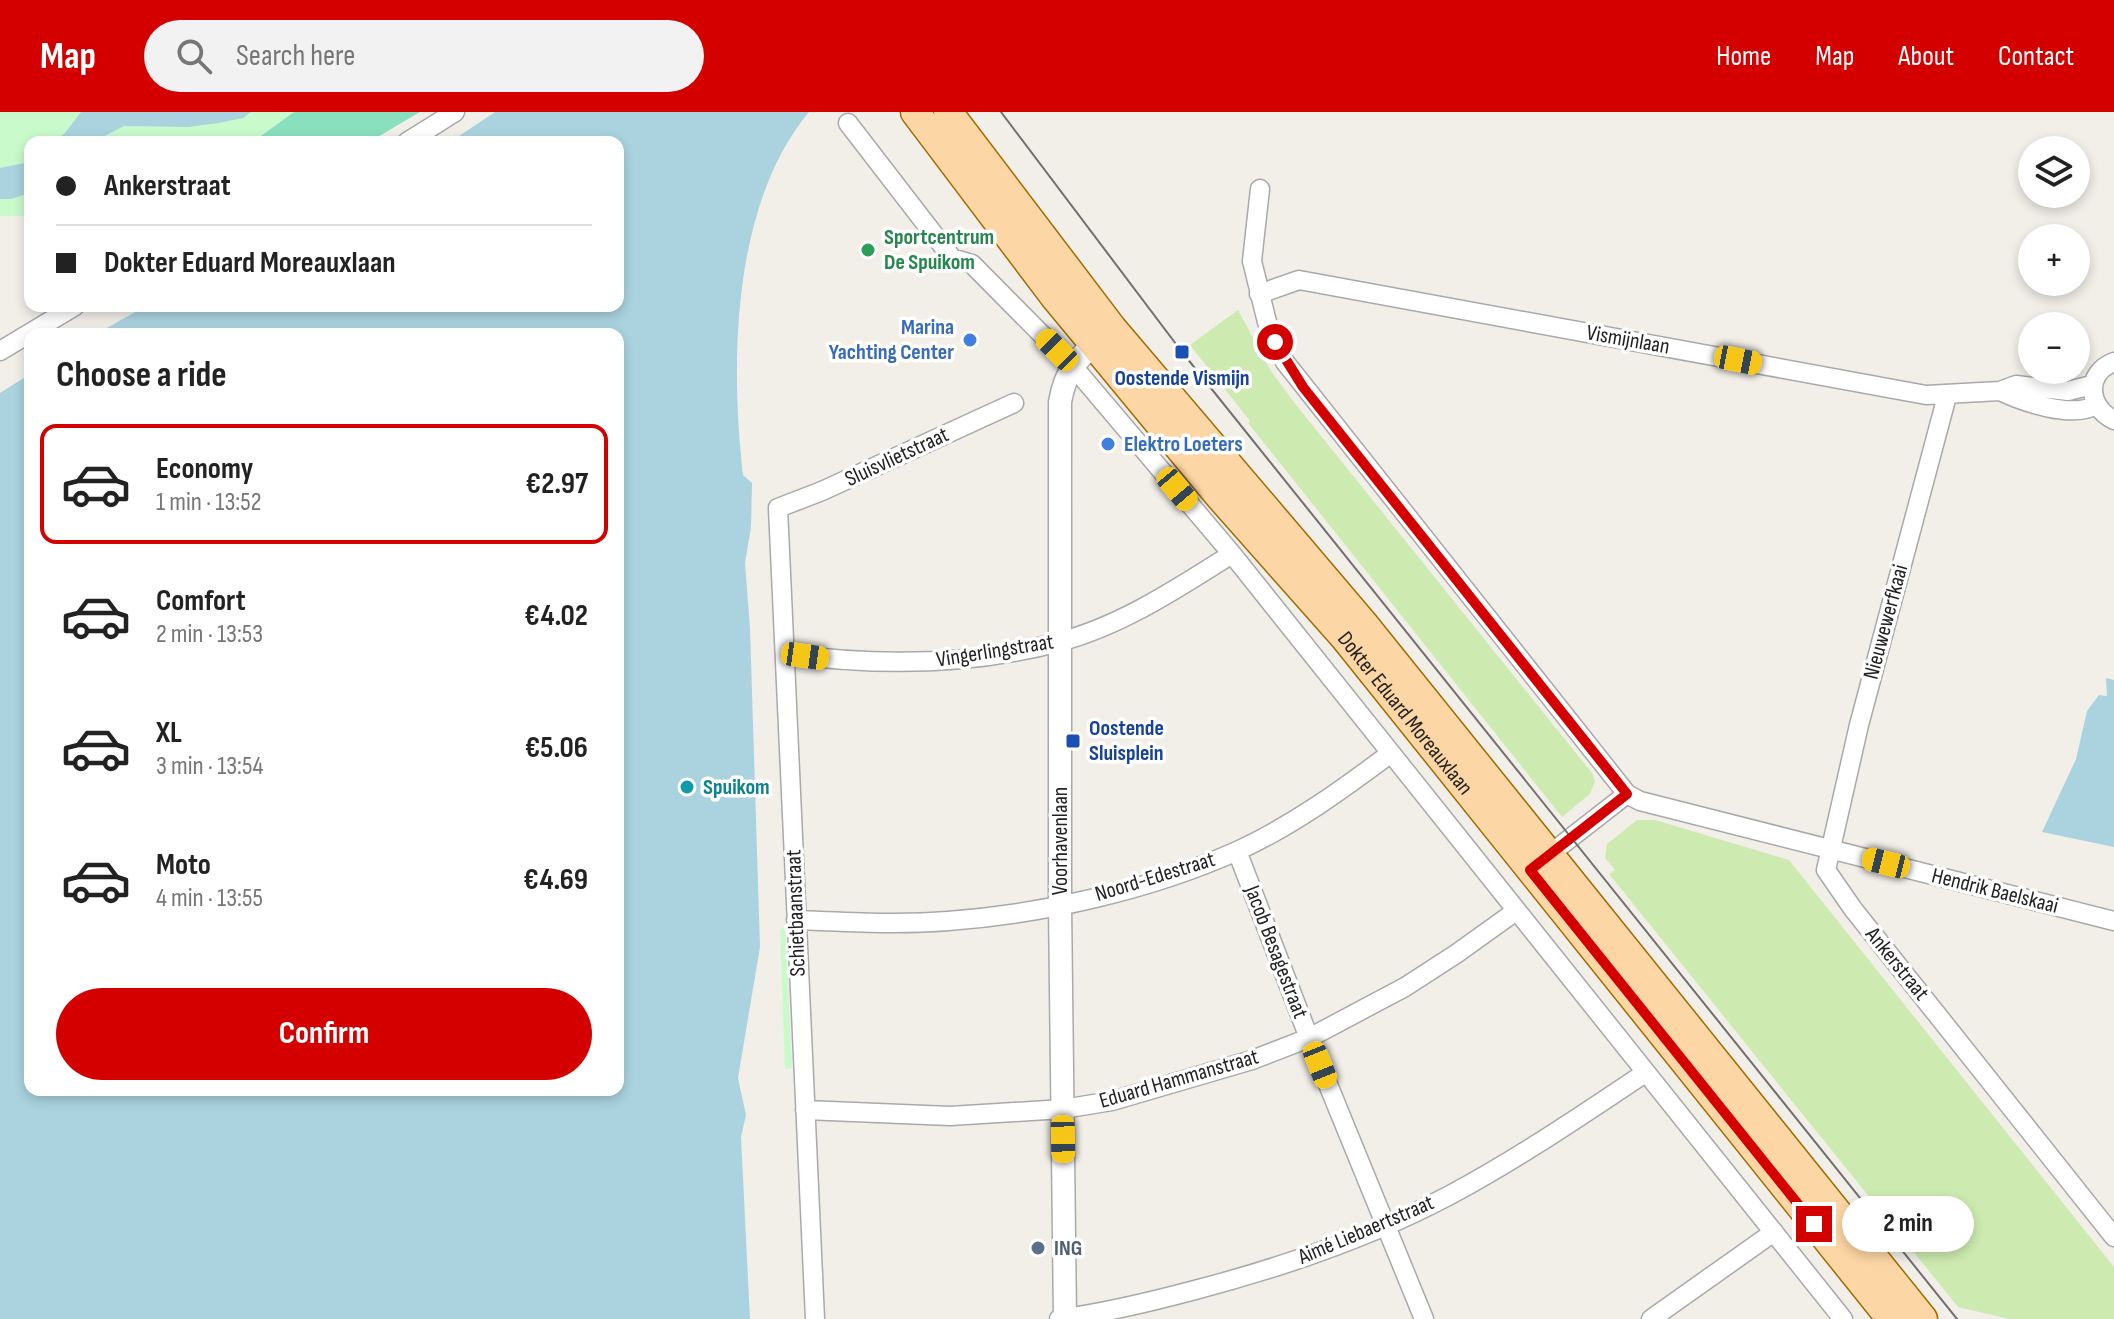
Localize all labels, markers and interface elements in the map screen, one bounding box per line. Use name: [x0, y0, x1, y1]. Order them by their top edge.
search box: [144, 20, 704, 92]
text: Map: [40, 34, 96, 79]
icon: search: [172, 34, 216, 78]
text: Search here: [236, 38, 355, 74]
text: Home: [1716, 40, 1771, 73]
text: Map: [1815, 40, 1854, 73]
text: About: [1898, 40, 1954, 73]
text: Contact: [1998, 40, 2074, 73]
map controls: [2018, 136, 2090, 384]
button: layers: [2018, 136, 2090, 208]
text: Ankerstraat: [104, 168, 231, 204]
place label: Sportcentrum De Spuikom: [884, 224, 994, 276]
button: +: [2018, 224, 2090, 296]
marker: Sportcentrum De Spuikom: [859, 241, 877, 259]
text: Dokter Eduard Moreauxlaan: [104, 245, 396, 281]
button: −: [2018, 312, 2090, 384]
place label: Marina Yachting Center: [829, 314, 954, 366]
street label: Vismijnlaan: [1584, 319, 1672, 361]
route start: [1257, 324, 1293, 360]
car: [1032, 325, 1082, 375]
marker: Marina Yachting Center: [961, 331, 979, 349]
marker: Oostende Vismijn: [1173, 343, 1191, 361]
car: [1712, 344, 1764, 376]
text: Choose a ride: [56, 354, 227, 397]
place label: Oostende Vismijn: [1114, 365, 1250, 392]
street label: Sluisvlietstraat: [841, 421, 953, 493]
place label: Elektro Loeters: [1124, 431, 1243, 458]
marker: Elektro Loeters: [1099, 435, 1117, 453]
icon: car: [60, 448, 132, 520]
text: Economy: [156, 451, 253, 487]
car: [1152, 463, 1202, 515]
text: €2.97: [525, 466, 588, 502]
text: 1 min · 13:52: [156, 487, 261, 518]
street label: Nieuwewerfkaai: [1858, 562, 1914, 682]
icon: car: [60, 580, 132, 652]
text: Comfort: [156, 583, 246, 619]
text: €4.02: [524, 598, 588, 634]
text: 2 min · 13:53: [156, 619, 263, 650]
street label: Dokter Eduard Moreauxlaan: [1332, 626, 1479, 800]
street label: Vingerlingstraat: [934, 628, 1056, 674]
car: [780, 641, 830, 671]
icon: car: [60, 712, 132, 784]
text: XL: [156, 715, 182, 751]
place label: Oostende Sluisplein: [1089, 715, 1164, 767]
text: €5.06: [525, 730, 588, 766]
marker: Oostende Sluisplein: [1064, 732, 1082, 750]
text: 3 min · 13:54: [156, 751, 263, 782]
place label: Spuikom: [703, 774, 770, 801]
marker: Spuikom: [678, 778, 696, 796]
street label: Voorhavenlaan: [1047, 787, 1074, 895]
icon: car: [60, 844, 132, 916]
street label: Noord-Edestraat: [1092, 846, 1218, 908]
car: [1860, 846, 1912, 880]
text: Moto: [156, 847, 211, 883]
street label: Schietbaanstraat: [780, 849, 812, 977]
text: €4.69: [523, 862, 588, 898]
street label: Hendrik Baelskaai: [1929, 862, 2061, 920]
street label: Jacob Besagestraat: [1238, 881, 1314, 1023]
text: 4 min · 13:55: [156, 883, 263, 914]
street label: Ankerstraat: [1859, 921, 1935, 1006]
button: Confirm: [56, 988, 592, 1080]
car: [1300, 1038, 1340, 1092]
street label: Eduard Hammanstraat: [1096, 1043, 1262, 1115]
car: [1051, 1115, 1075, 1163]
street label: Aimé Liebaertstraat: [1293, 1189, 1438, 1271]
callout: 2 min: [1842, 1196, 1974, 1252]
route end: [1796, 1206, 1832, 1242]
text: 2 min: [1883, 1208, 1933, 1239]
place label: ING: [1054, 1235, 1082, 1262]
marker: ING: [1029, 1239, 1047, 1257]

